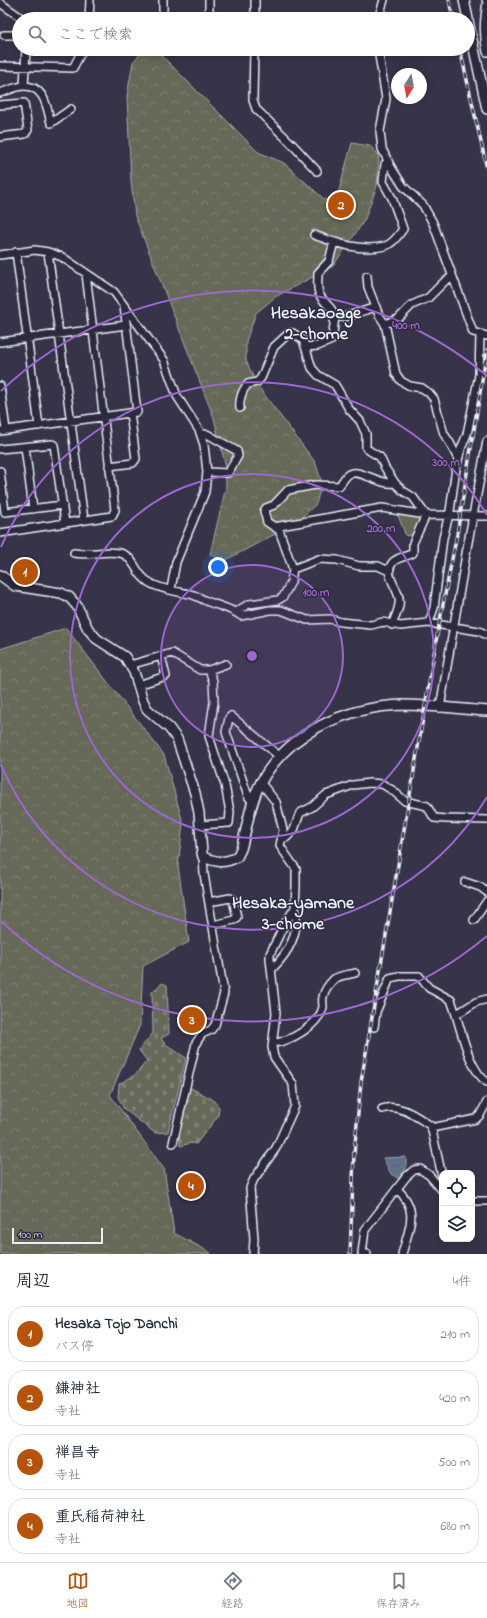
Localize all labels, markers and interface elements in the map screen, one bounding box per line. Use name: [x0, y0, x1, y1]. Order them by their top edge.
search box: [12, 12, 475, 56]
icon: search: [26, 23, 48, 45]
text: ここで検索: [58, 24, 133, 46]
north arrow: [391, 68, 427, 104]
pin: 2: [328, 190, 354, 220]
district label: Hesakaoage 2-chome: [271, 301, 362, 348]
text: 400 m: [391, 317, 420, 335]
text: 300 m: [431, 454, 461, 472]
text: 200 m: [366, 520, 396, 538]
pin: 1: [12, 557, 38, 587]
your location: [208, 557, 228, 577]
text: 100 m: [303, 584, 330, 602]
centre of rings: [245, 649, 259, 663]
district label: Hesaka-yamane 3-chome: [232, 891, 355, 938]
pin: 3: [179, 1005, 205, 1035]
map controls: [439, 1170, 475, 1242]
button: locate: [439, 1170, 475, 1206]
pin: 4: [178, 1171, 204, 1201]
button: layers: [439, 1206, 475, 1242]
scale bar: [12, 1226, 103, 1245]
text: 100 m: [18, 1227, 42, 1243]
text: 周辺: [16, 1269, 50, 1294]
text: 4件: [453, 1272, 471, 1291]
text: Hesaka Tojo Danchi: [55, 1313, 178, 1335]
text: 1: [28, 1325, 32, 1344]
text: 210 m: [440, 1325, 470, 1344]
text: バス停: [55, 1337, 94, 1356]
text: 鎌神社: [55, 1378, 100, 1400]
text: 2: [27, 1389, 33, 1408]
text: 420 m: [439, 1389, 470, 1408]
text: 寺社: [55, 1402, 81, 1421]
text: 禅昌寺: [55, 1442, 100, 1464]
text: 3: [27, 1453, 33, 1472]
text: 500 m: [438, 1453, 470, 1472]
text: 寺社: [55, 1466, 81, 1485]
text: 重氏稲荷神社: [55, 1506, 145, 1528]
text: 4: [27, 1517, 33, 1536]
text: 680 m: [440, 1517, 470, 1536]
text: 寺社: [55, 1530, 81, 1549]
tab: 地図: [67, 1570, 89, 1612]
tab: 経路: [222, 1570, 244, 1612]
tab: 保存済み: [377, 1570, 421, 1612]

